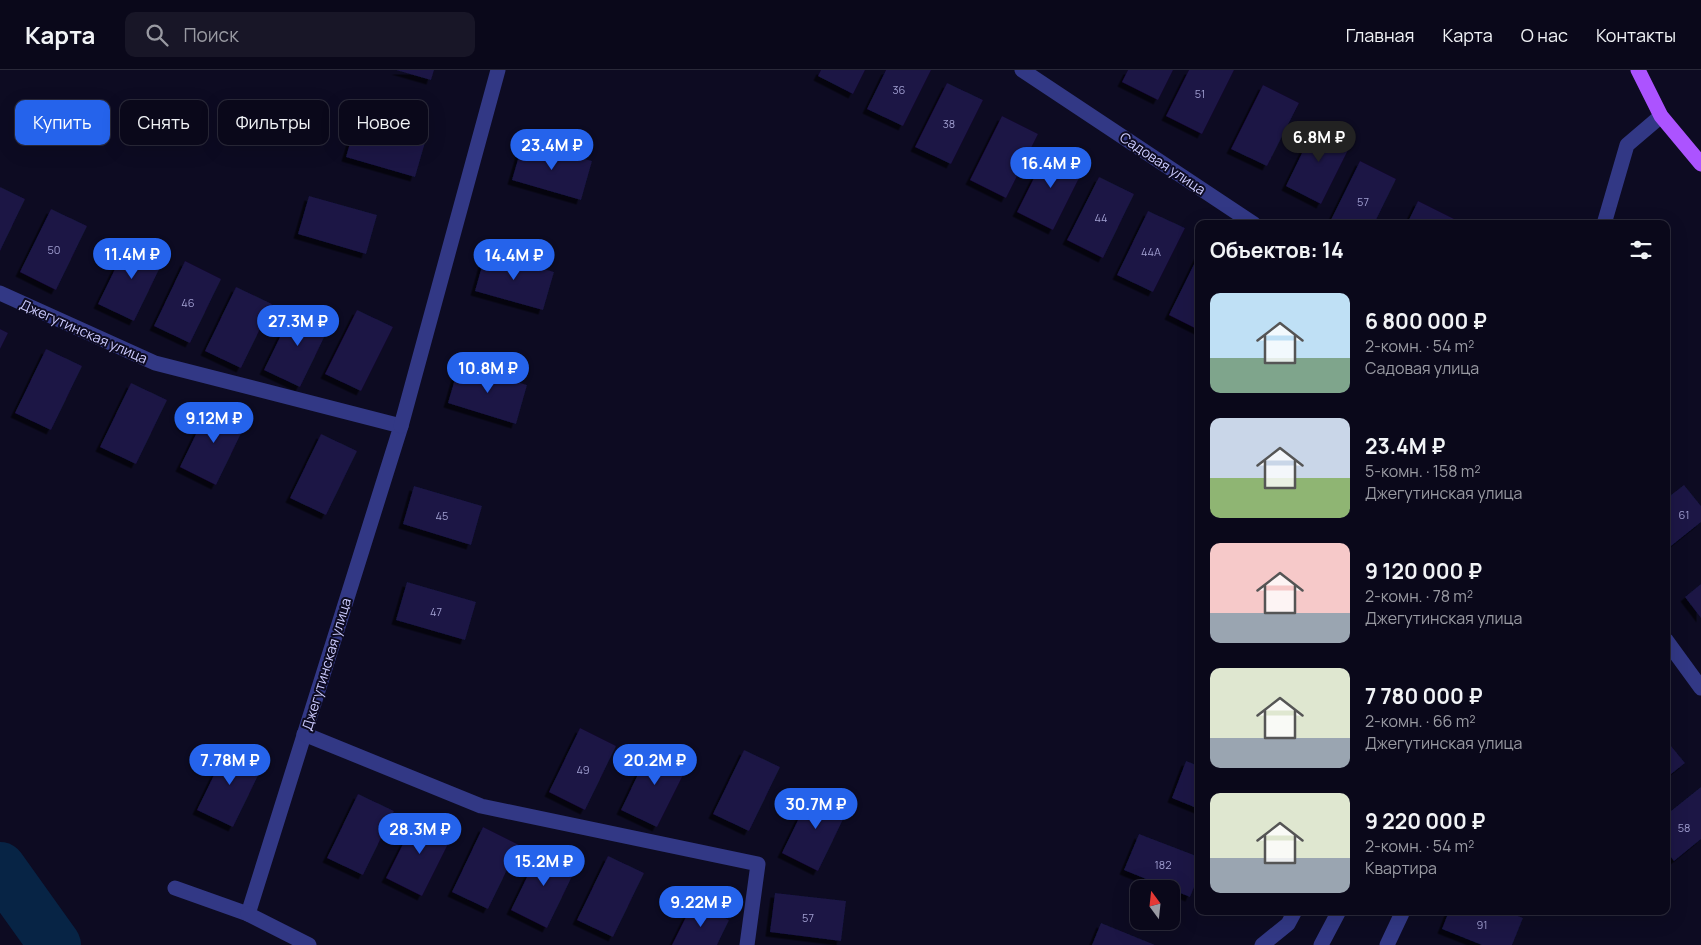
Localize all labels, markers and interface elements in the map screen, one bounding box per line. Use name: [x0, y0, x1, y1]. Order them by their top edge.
search box: [125, 12, 475, 57]
text: Карта: [25, 18, 95, 51]
icon: search: [143, 21, 171, 49]
text: Поиск: [183, 22, 239, 48]
text: Главная: [1346, 23, 1415, 47]
text: Карта: [1443, 23, 1493, 47]
text: О нас: [1521, 23, 1568, 47]
text: Контакты: [1596, 23, 1676, 47]
house number: 36: [893, 82, 906, 97]
house number: 51: [1195, 86, 1205, 101]
chip: Купить: [15, 100, 110, 145]
chip: Снять: [120, 100, 208, 145]
chip: Фильтры: [218, 100, 329, 145]
chip: Новое: [339, 100, 428, 145]
house number: 38: [943, 116, 955, 131]
pin: 6.8M ₽: [1278, 121, 1360, 163]
text: 6.8M ₽: [1293, 126, 1345, 148]
street label: Садовая улица: [1116, 127, 1210, 199]
pin: 23.4M ₽: [506, 128, 598, 171]
text: 23.4M ₽: [521, 134, 583, 156]
pin: 16.4M ₽: [1005, 146, 1097, 189]
text: 16.4M ₽: [1021, 152, 1081, 174]
house number: 57: [1357, 194, 1369, 209]
house number: 44: [1094, 210, 1108, 225]
text: Объектов: 14: [1210, 236, 1344, 264]
icon: filters: [1627, 236, 1655, 264]
pin: 11.4M ₽: [86, 238, 178, 280]
pin: 14.4M ₽: [468, 238, 560, 281]
house number: 50: [47, 242, 61, 257]
text: 11.4M ₽: [104, 243, 160, 265]
text: 14.4M ₽: [485, 244, 543, 266]
house number: 44А: [1141, 244, 1161, 259]
street label: Джегутинская улица: [17, 294, 151, 368]
house number: 46: [181, 295, 195, 310]
pin: 27.3M ₽: [252, 304, 344, 347]
text: 6 800 000 ₽: [1365, 307, 1487, 335]
text: 27.3M ₽: [268, 310, 328, 332]
icon: home: [1250, 313, 1310, 373]
text: 2-комн. · 54 m²: [1365, 335, 1475, 357]
pin: 10.8M ₽: [442, 352, 534, 394]
text: 10.8M ₽: [458, 357, 518, 379]
text: Садовая улица: [1365, 357, 1479, 379]
pin: 9.12M ₽: [168, 402, 260, 444]
text: 9.12M ₽: [185, 407, 243, 429]
text: 23.4M ₽: [1365, 432, 1445, 460]
icon: home: [1250, 438, 1310, 498]
text: 5-комн. · 158 m²: [1365, 460, 1481, 482]
text: Джегутинская улица: [1365, 482, 1522, 504]
house number: 61: [1679, 507, 1689, 522]
house number: 45: [436, 508, 448, 523]
text: 9 120 000 ₽: [1365, 557, 1482, 585]
icon: home: [1250, 563, 1310, 623]
text: 2-комн. · 78 m²: [1365, 585, 1473, 607]
street label: Джегутинская улица: [297, 595, 355, 733]
house number: 47: [430, 604, 442, 619]
text: Джегутинская улица: [1365, 607, 1522, 629]
text: 7 780 000 ₽: [1365, 682, 1483, 710]
icon: home: [1250, 688, 1310, 748]
text: 2-комн. · 66 m²: [1365, 710, 1476, 732]
text: Джегутинская улица: [1365, 732, 1522, 754]
pin: 7.78M ₽: [184, 744, 276, 786]
pin: 20.2M ₽: [609, 744, 701, 786]
text: 7.78M ₽: [200, 749, 260, 771]
text: 20.2M ₽: [624, 749, 686, 771]
house number: 49: [576, 762, 590, 777]
pin: 30.7M ₽: [770, 788, 862, 830]
text: 30.7M ₽: [785, 793, 847, 815]
text: 9 220 000 ₽: [1365, 807, 1485, 835]
pin: 28.3M ₽: [374, 812, 466, 855]
icon: home: [1250, 813, 1310, 873]
text: 28.3M ₽: [389, 818, 451, 840]
house number: 58: [1678, 820, 1690, 835]
text: 2-комн. · 54 m²: [1365, 835, 1475, 857]
pin: 15.2M ₽: [498, 844, 590, 887]
text: 15.2M ₽: [515, 850, 573, 872]
house number: 182: [1155, 857, 1171, 872]
text: Квартира: [1365, 857, 1437, 879]
north arrow: [1130, 880, 1180, 930]
map controls: [1130, 880, 1180, 930]
pin: 9.22M ₽: [655, 886, 747, 928]
text: 9.22M ₽: [670, 891, 732, 913]
house number: 57: [802, 910, 814, 925]
house number: 91: [1476, 917, 1488, 932]

